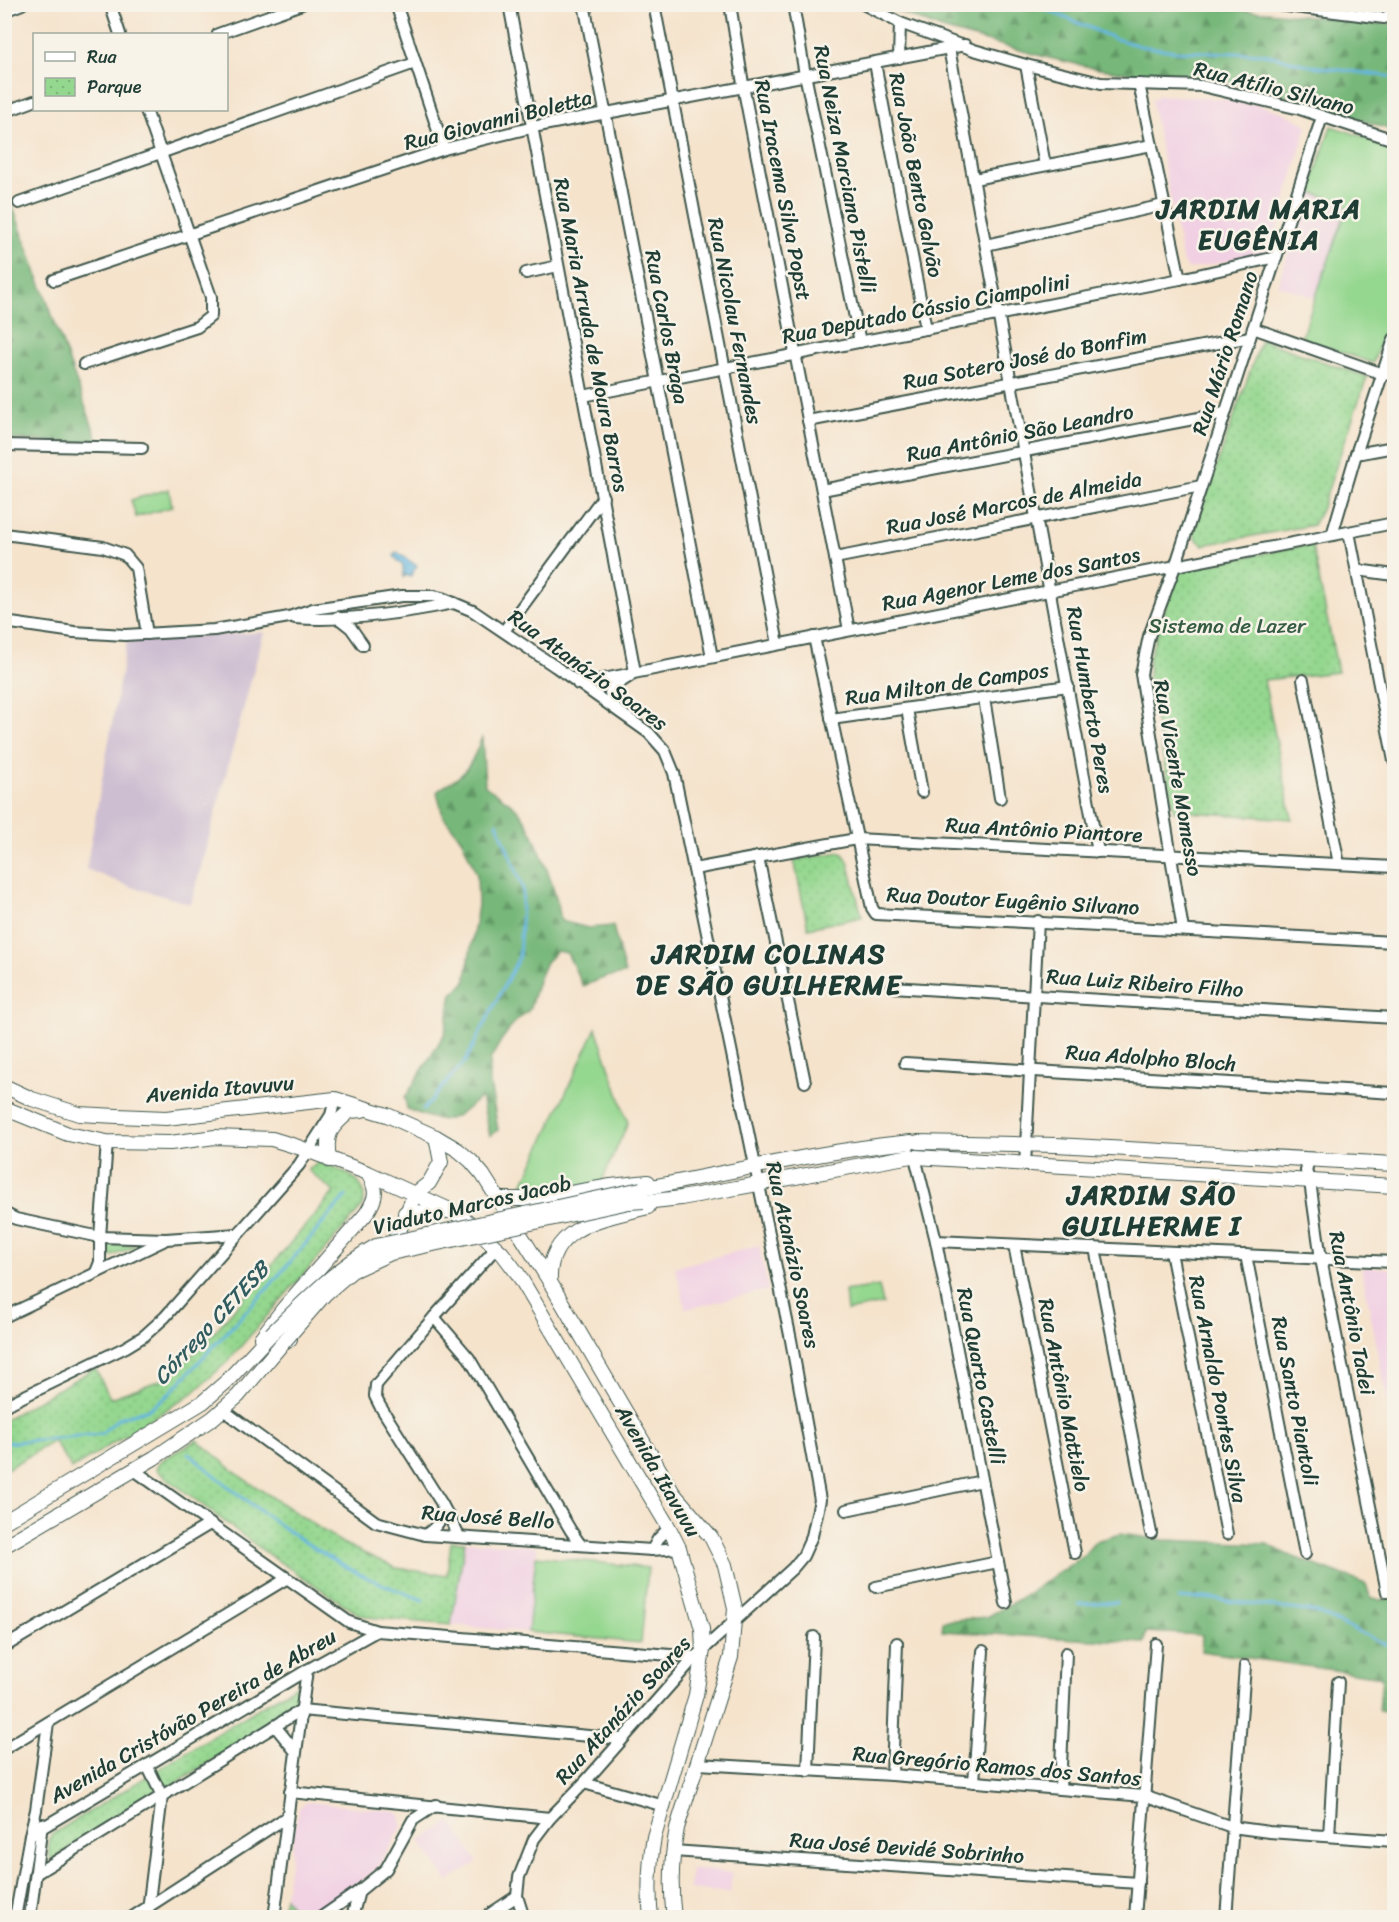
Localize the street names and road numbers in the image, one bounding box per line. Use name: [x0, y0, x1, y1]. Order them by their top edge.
street label: Rua Neiza Marciano Pistelli: [802, 42, 888, 297]
street label: Rua Atílio Silvano: [1190, 50, 1358, 126]
street label: Rua João Bento Galvão: [877, 69, 955, 281]
street label: Rua Iracema Silva Popst: [743, 76, 823, 304]
street label: Rua Giovanni Boletta: [400, 78, 596, 162]
street label: Rua Maria Arruda de Moura Barros: [542, 175, 640, 496]
street label: Rua Nicolau Fernandes: [696, 214, 774, 428]
street label: Rua Carlos Braga: [633, 247, 701, 408]
street label: Rua Deputado Cássio Ciampolini: [779, 262, 1075, 356]
street label: Rua Mário Romano: [1181, 266, 1270, 440]
street label: Rua Sotero José do Bonfim: [900, 317, 1150, 401]
street label: Rua Antônio São Leandro: [903, 392, 1137, 474]
street label: Rua José Marcos de Almeida: [883, 460, 1145, 546]
street label: Rua Agenor Leme dos Santos: [879, 535, 1144, 623]
street label: Rua Atanázio Soares: [500, 599, 676, 742]
street label: Rua Humberto Peres: [1055, 604, 1125, 797]
street label: Rua Milton de Campos: [843, 651, 1051, 717]
street label: Rua Vicente Momesso: [1142, 677, 1214, 880]
street label: Rua Antônio Piantore: [945, 806, 1143, 854]
street label: Rua Doutor Eugênio Silvano: [886, 875, 1141, 927]
street label: Rua Luiz Ribeiro Filho: [1045, 957, 1245, 1009]
street label: Rua Adolpho Bloch: [1064, 1033, 1238, 1083]
street label: Avenida Itavuvu: [143, 1064, 296, 1114]
street label: Rua Atanázio Soares: [755, 1158, 831, 1352]
street label: Viaduto Marcos Jacob: [369, 1164, 575, 1246]
street label: Rua Antônio Tadei: [1317, 1228, 1387, 1399]
street label: Rua Arnaldo Pontes Silva: [1177, 1272, 1259, 1507]
street label: Rua Quarto Castelli: [945, 1284, 1017, 1469]
street label: Rua Antônio Mattielo: [1027, 1295, 1101, 1495]
street label: Rua Santo Piantoli: [1260, 1313, 1330, 1490]
street label: Avenida Itavuvu: [604, 1396, 712, 1545]
street label: Rua José Bello: [420, 1493, 556, 1541]
street label: Avenida Cristóvão Pereira de Abreu: [41, 1618, 344, 1815]
street label: Rua Atanázio Soares: [545, 1626, 701, 1793]
street label: Rua Gregório Ramos dos Santos: [851, 1734, 1143, 1798]
street label: Rua José Devidé Sobrinho: [788, 1821, 1026, 1875]

